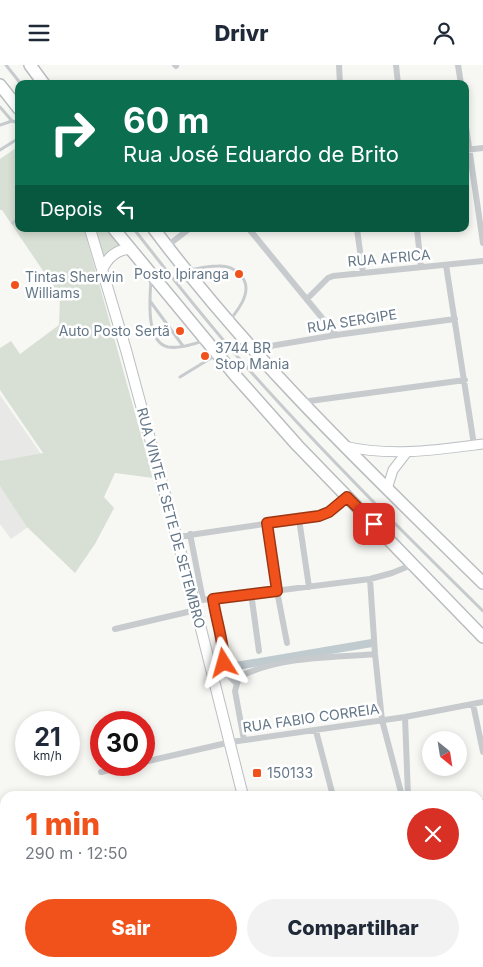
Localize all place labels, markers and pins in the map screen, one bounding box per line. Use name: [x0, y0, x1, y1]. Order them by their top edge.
place label: Posto Ipiranga: [134, 265, 229, 282]
place label: Tintas Sherwin Williams: [25, 268, 123, 301]
marker: Posto Ipiranga: [233, 268, 245, 280]
marker: Tintas Sherwin Williams: [9, 279, 21, 291]
place label: Auto Posto Sertã: [59, 322, 170, 339]
marker: Auto Posto Sertã: [174, 325, 186, 337]
place label: 3744 BR Stop Mania: [215, 339, 289, 372]
marker: 3744 BR Stop Mania: [199, 350, 211, 362]
pin: [353, 503, 395, 545]
place label: 150133: [267, 764, 313, 781]
marker: 150133: [251, 767, 263, 779]

